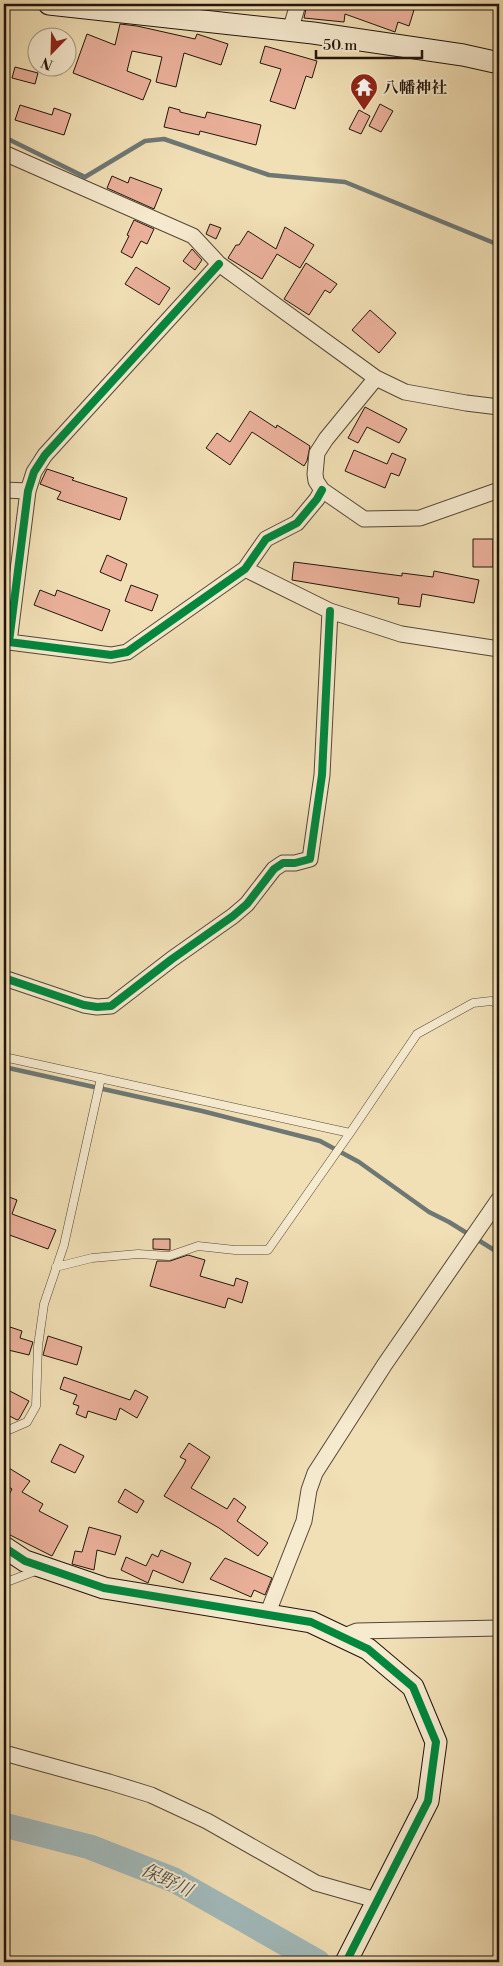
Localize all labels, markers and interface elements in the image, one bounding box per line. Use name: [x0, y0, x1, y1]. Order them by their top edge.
north arrow: [28, 28, 78, 78]
scale bar: [316, 28, 422, 60]
text: 50 m: [323, 36, 357, 55]
text: N: [39, 53, 56, 73]
temple icon: 八幡神社: [349, 72, 379, 111]
place label: 八幡神社: [383, 78, 447, 98]
water label: 保野川: [137, 1859, 198, 1903]

